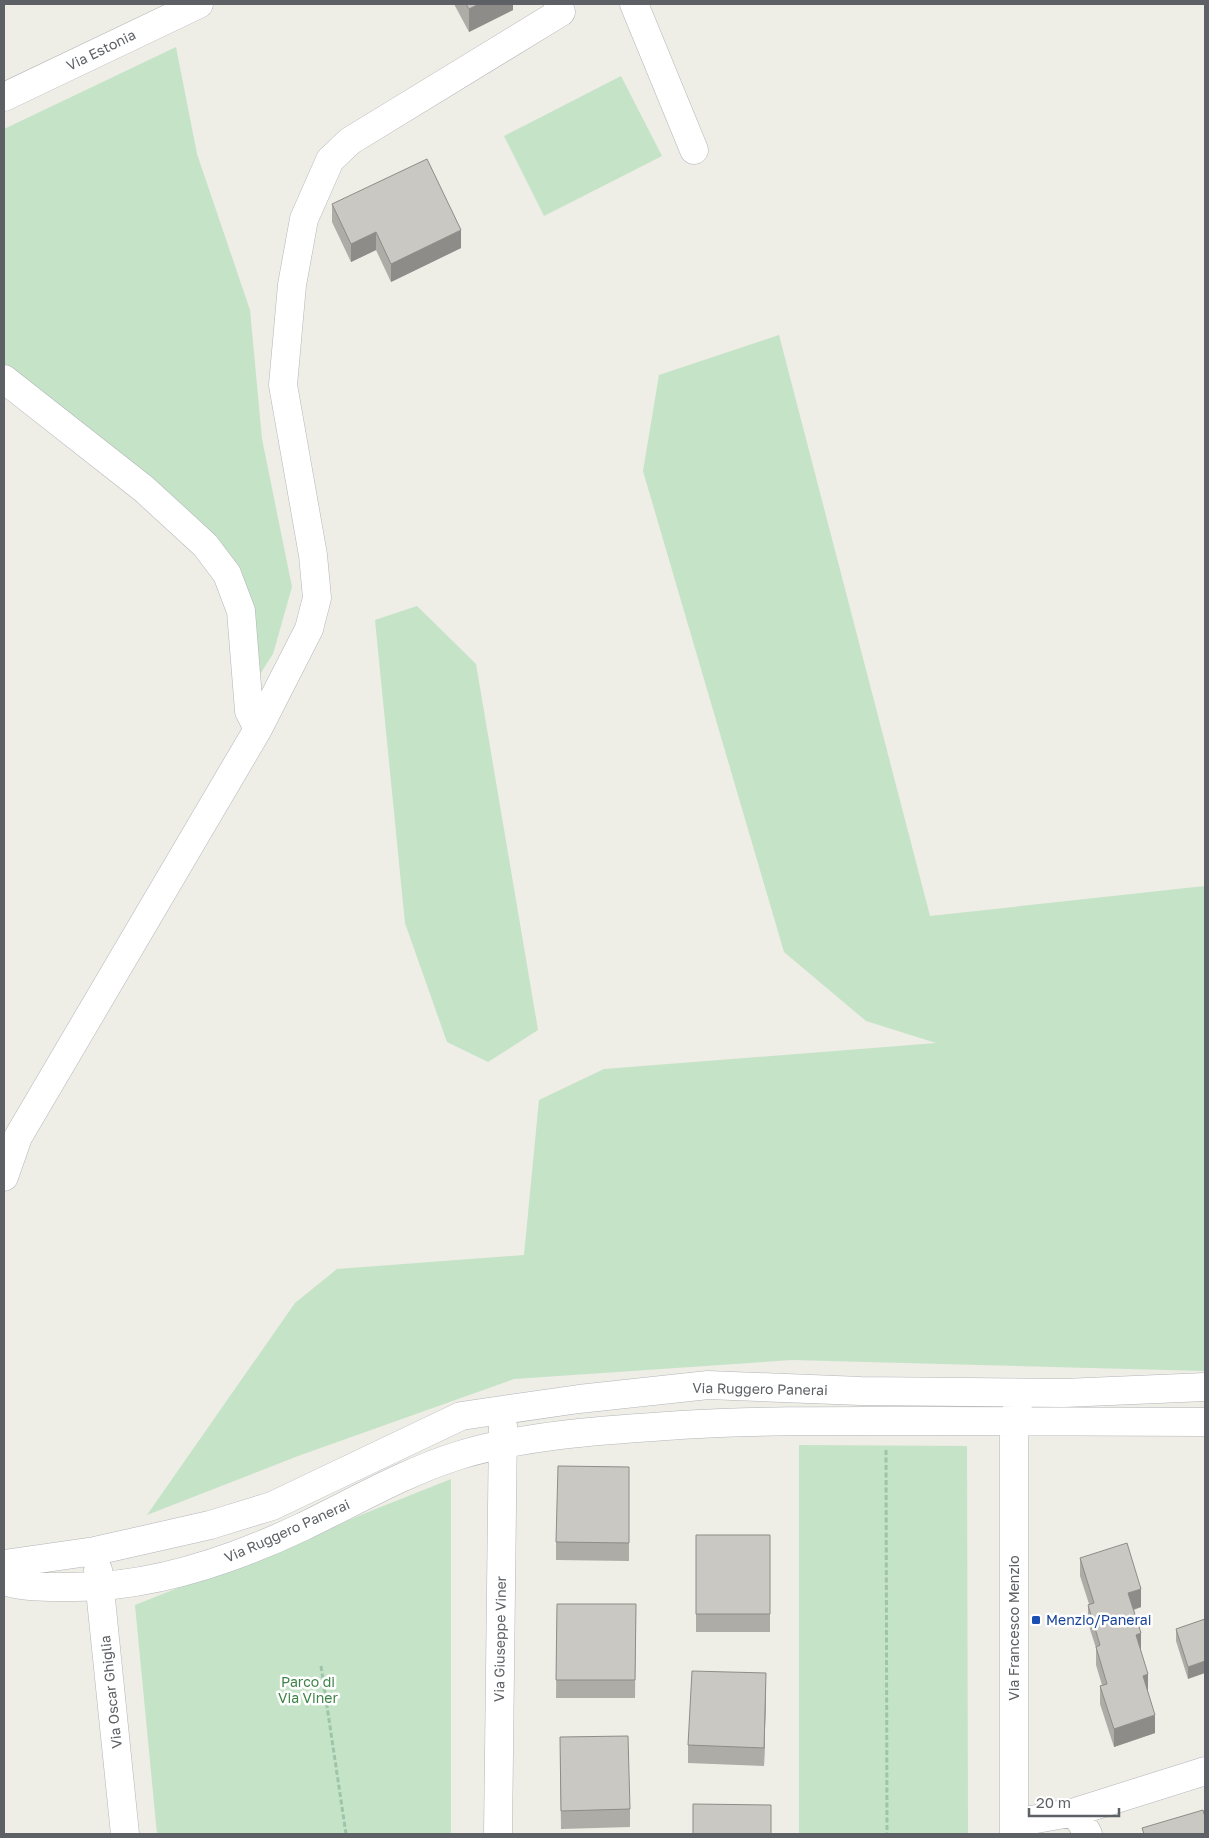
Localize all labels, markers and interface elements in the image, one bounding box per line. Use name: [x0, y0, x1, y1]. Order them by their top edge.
street label: Via Estonia: [63, 26, 138, 74]
street label: Via Ruggero Panerai: [692, 1379, 828, 1398]
street label: Via Ruggero Panerai: [221, 1495, 352, 1566]
street label: Via Francesco Menzio: [1005, 1555, 1022, 1701]
street label: Via Giuseppe Viner: [490, 1575, 509, 1702]
place label: Menzio/Panerai: [1046, 1611, 1151, 1628]
marker: Menzio/Panerai: [1030, 1614, 1042, 1626]
street label: Via Oscar Ghiglia: [96, 1635, 125, 1750]
park label: Parco di Via Viner: [278, 1673, 338, 1706]
scale bar: [1029, 1786, 1119, 1818]
text: 20 m: [1036, 1793, 1071, 1811]

